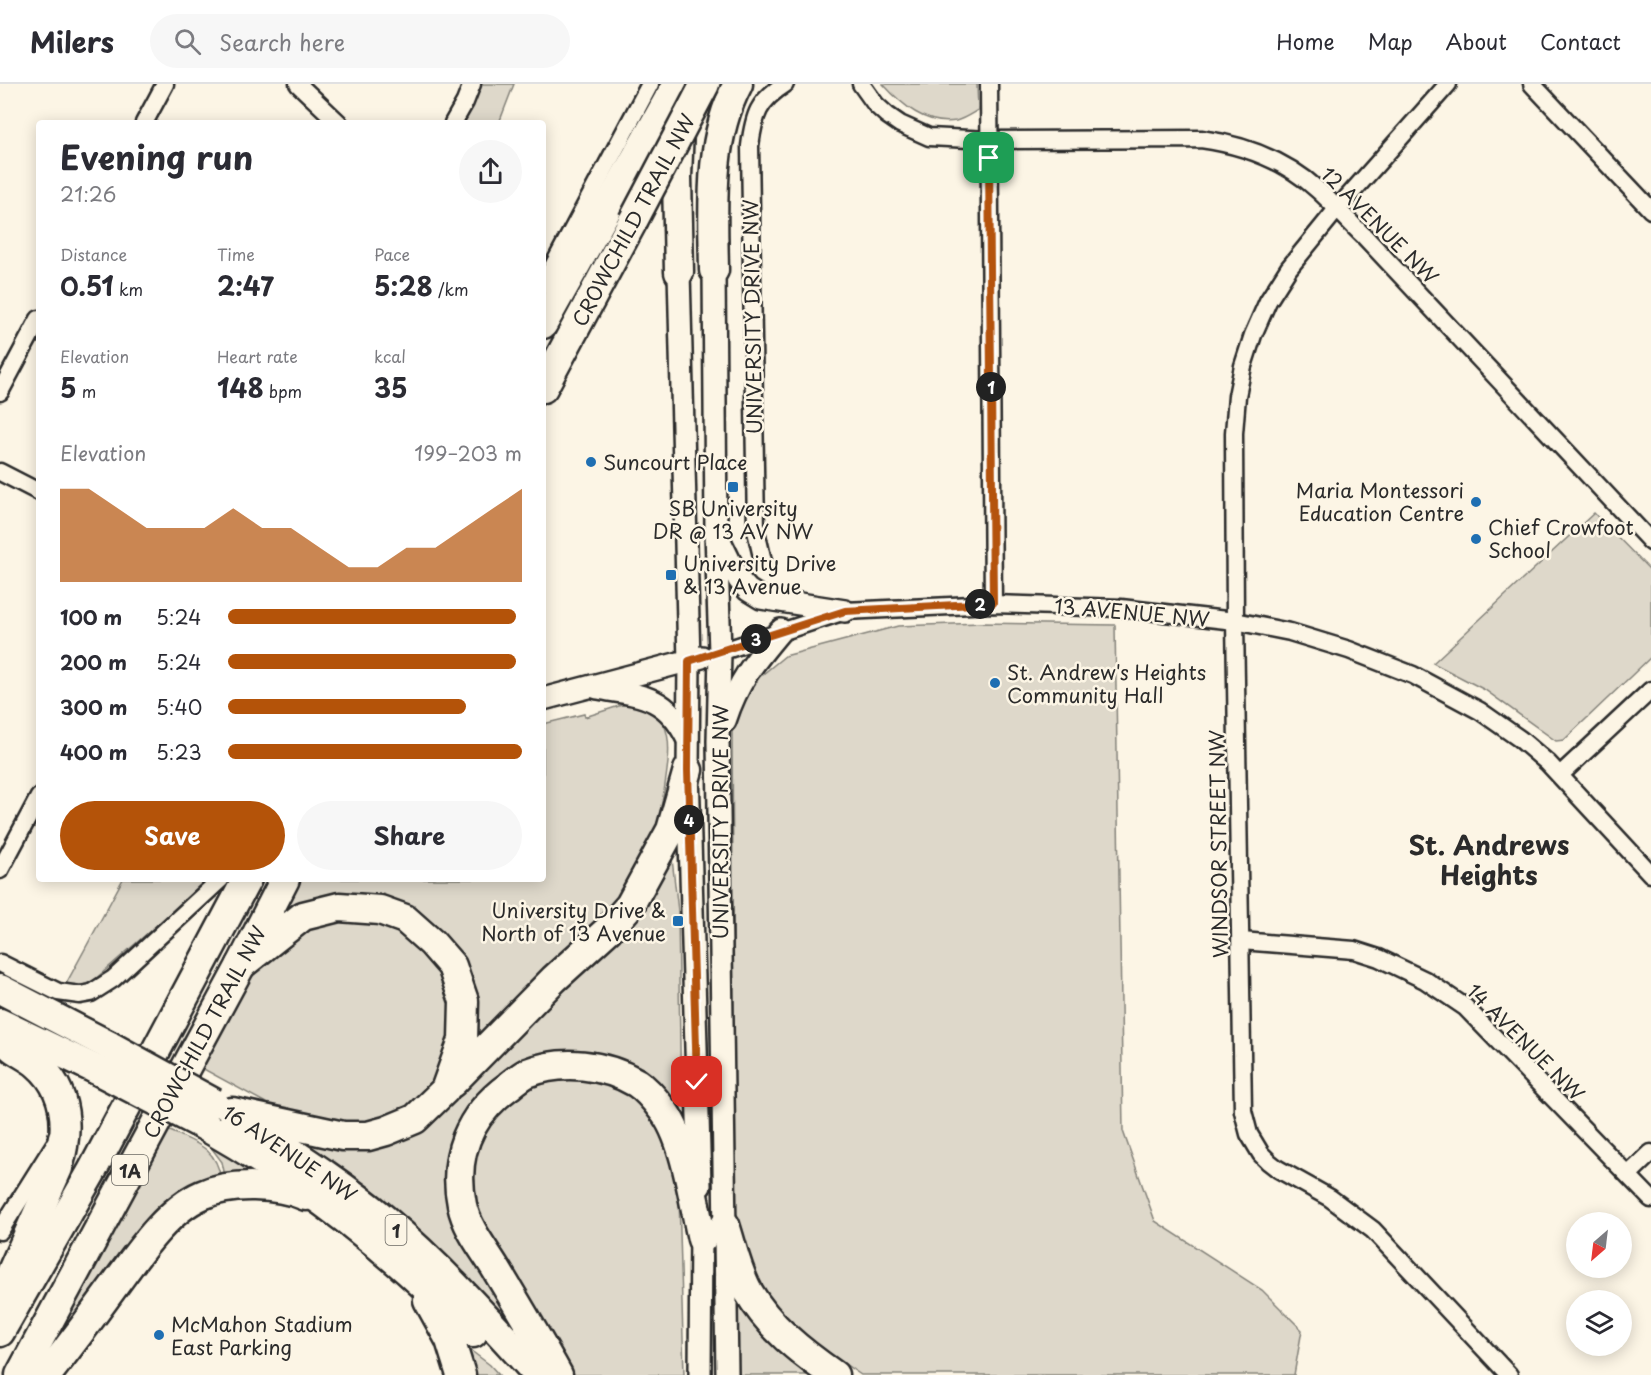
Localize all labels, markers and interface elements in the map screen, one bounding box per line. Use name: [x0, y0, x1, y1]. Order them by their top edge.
search box: [150, 14, 570, 68]
text: Milers: [30, 20, 114, 63]
icon: search: [171, 25, 204, 58]
text: Search here: [219, 25, 345, 58]
text: Home: [1276, 25, 1335, 57]
text: Map: [1368, 25, 1413, 57]
text: About: [1446, 25, 1507, 57]
text: Contact: [1540, 25, 1621, 57]
street label: CROWCHILD TRAIL NW: [564, 108, 702, 332]
text: Evening run: [60, 131, 253, 181]
pin: [963, 132, 1014, 183]
button: share: [459, 140, 522, 203]
icon: arrive: [972, 141, 1005, 174]
street label: 12 AVENUE NW: [1314, 159, 1446, 291]
text: 21:26: [60, 179, 116, 209]
street label: UNIVERSITY DRIVE NW: [735, 199, 769, 435]
text: Distance: [60, 242, 127, 266]
text: Time: [217, 242, 255, 266]
text: Pace: [374, 242, 410, 266]
text: 0.51: [60, 266, 114, 305]
text: 2:47: [217, 266, 274, 305]
text: 5:28: [374, 266, 433, 305]
text: km: [114, 277, 143, 301]
text: /km: [433, 277, 469, 301]
text: Elevation: [60, 344, 129, 368]
text: Heart rate: [217, 344, 298, 368]
text: kcal: [374, 344, 406, 368]
text: 5: [60, 368, 77, 407]
text: 148: [217, 368, 264, 407]
text: 35: [374, 368, 408, 407]
pin: 1: [976, 372, 1006, 402]
text: 1: [987, 375, 995, 399]
text: m: [77, 379, 96, 403]
text: bpm: [264, 379, 302, 403]
text: Elevation: [60, 438, 146, 468]
text: 199–203 m: [414, 438, 522, 468]
place label: Suncourt Place: [603, 447, 747, 477]
marker: Suncourt Place: [584, 455, 598, 469]
place label: Maria Montessori Education Centre: [1296, 475, 1464, 528]
marker: SB University DR @ 13 AV NW: [726, 480, 740, 494]
place label: SB University DR @ 13 AV NW: [653, 493, 814, 546]
marker: Maria Montessori Education Centre: [1469, 495, 1483, 509]
place label: Chief Crowfoot School: [1488, 512, 1634, 565]
marker: Chief Crowfoot School: [1469, 532, 1483, 546]
place label: University Drive & 13 Avenue: [683, 548, 836, 601]
marker: University Drive & 13 Avenue: [664, 568, 678, 582]
pin: 2: [965, 589, 995, 619]
street label: 13 AVENUE NW: [1053, 590, 1211, 634]
text: 2: [974, 592, 986, 616]
text: 100 m: [60, 602, 122, 632]
text: 5:24: [156, 602, 201, 632]
pin: 3: [741, 624, 771, 654]
text: 3: [751, 627, 761, 651]
text: 200 m: [60, 647, 127, 677]
text: 5:24: [156, 647, 201, 677]
place label: St. Andrew's Heights Community Hall: [1007, 657, 1206, 710]
marker: St. Andrew's Heights Community Hall: [988, 676, 1002, 690]
text: 300 m: [60, 692, 128, 722]
text: 5:40: [156, 692, 202, 722]
street label: UNIVERSITY DRIVE NW: [705, 704, 735, 939]
street label: WINDSOR STREET NW: [1201, 729, 1235, 958]
text: 400 m: [60, 737, 128, 767]
text: 5:23: [156, 737, 202, 767]
button: Save: [60, 801, 285, 870]
button: Share: [297, 801, 522, 870]
pin: 4: [674, 805, 704, 835]
text: 4: [684, 808, 694, 832]
district label: St. Andrews Heights: [1409, 825, 1569, 894]
place label: University Drive & North of 13 Avenue: [481, 895, 666, 948]
marker: University Drive & North of 13 Avenue: [671, 914, 685, 928]
street label: CROWCHILD TRAIL NW: [135, 920, 273, 1144]
street label: 14 AVENUE NW: [1460, 976, 1592, 1108]
pin: [671, 1056, 722, 1107]
icon: check: [680, 1065, 713, 1098]
street label: 16 AVENUE NW: [217, 1097, 364, 1209]
road number: 1A: [112, 1155, 148, 1185]
north arrow: [1566, 1212, 1632, 1278]
map controls: [1566, 1212, 1632, 1356]
road number: 1: [386, 1215, 406, 1245]
button: layers: [1566, 1290, 1632, 1356]
place label: McMahon Stadium East Parking: [171, 1309, 353, 1362]
marker: McMahon Stadium East Parking: [152, 1328, 166, 1342]

